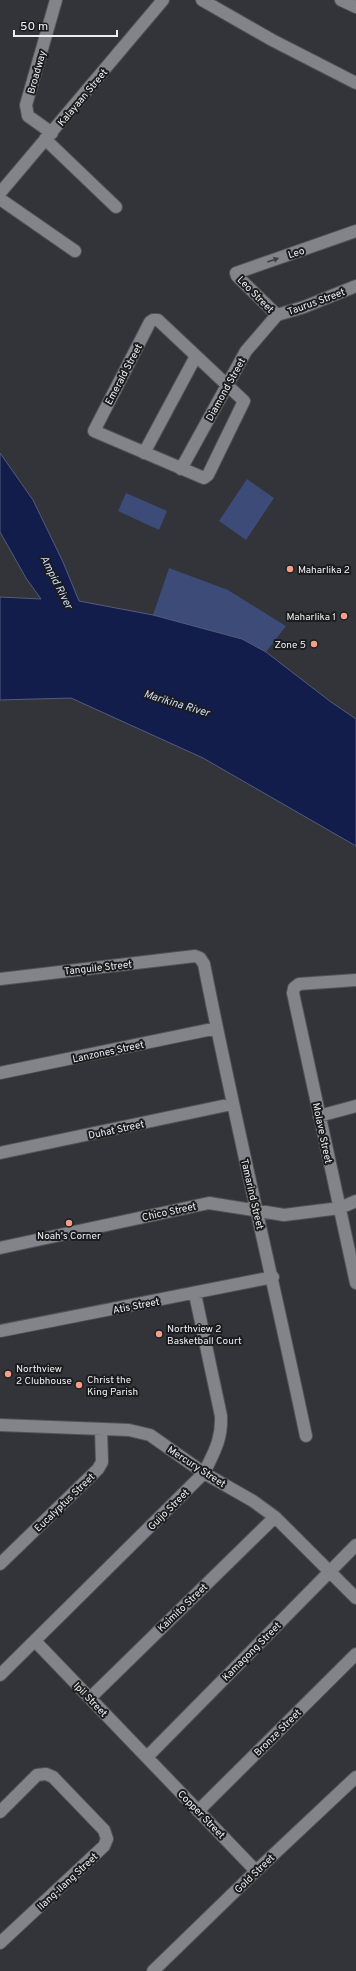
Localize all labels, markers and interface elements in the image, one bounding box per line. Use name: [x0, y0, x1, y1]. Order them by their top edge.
scale bar: [14, 12, 117, 38]
text: 50 m: [20, 19, 48, 35]
street label: Broadway: [25, 49, 50, 96]
street label: Kalayaan Street: [55, 66, 111, 129]
street label: Leo: [287, 245, 307, 262]
one-way arrow: [267, 256, 279, 262]
street label: Leo Street: [234, 274, 276, 316]
street label: Taurus Street: [286, 286, 347, 319]
street label: Emerald Street: [103, 342, 146, 407]
street label: Diamond Street: [204, 356, 249, 424]
water label: Ampid River: [37, 553, 76, 612]
marker: Maharlika 2: [285, 564, 295, 574]
place label: Maharlika 2: [298, 564, 350, 577]
place label: Maharlika 1: [287, 611, 336, 624]
marker: Maharlika 1: [339, 611, 349, 621]
place label: Zone 5: [274, 639, 306, 652]
marker: Zone 5: [309, 639, 319, 649]
water label: Marikina River: [142, 687, 212, 721]
street label: Tanguile Street: [64, 958, 133, 979]
street label: Lanzones Street: [71, 1039, 145, 1066]
street label: Molave Street: [309, 1102, 334, 1165]
street label: Duhat Street: [87, 1118, 146, 1143]
street label: Tamarind Street: [237, 1158, 266, 1231]
street label: Chico Street: [141, 1200, 198, 1225]
marker: Noah's Corner: [64, 1218, 74, 1228]
place label: Noah's Corner: [37, 1230, 101, 1243]
street label: Atis Street: [112, 1296, 161, 1317]
place label: Northview 2 Basketball Court: [167, 1323, 242, 1348]
marker: Northview 2 Basketball Court: [154, 1329, 164, 1339]
place label: Northview 2 Clubhouse: [16, 1363, 72, 1388]
marker: Northview 2 Clubhouse: [3, 1369, 13, 1379]
place label: Christ the King Parish: [87, 1374, 138, 1399]
marker: Christ the King Parish: [74, 1380, 84, 1390]
street label: Mercury Street: [165, 1444, 228, 1491]
street label: Eucalyptus Street: [32, 1471, 98, 1535]
street label: Guijo Street: [146, 1486, 193, 1534]
street label: Kaimito Street: [155, 1581, 211, 1635]
street label: Kamagong Street: [220, 1620, 284, 1684]
street label: Ipil Street: [70, 1680, 110, 1720]
street label: Bronze Street: [252, 1707, 305, 1759]
street label: Copper Street: [174, 1788, 228, 1842]
street label: Ilang-Ilang Street: [35, 1851, 101, 1914]
street label: Gold Street: [232, 1852, 278, 1896]

